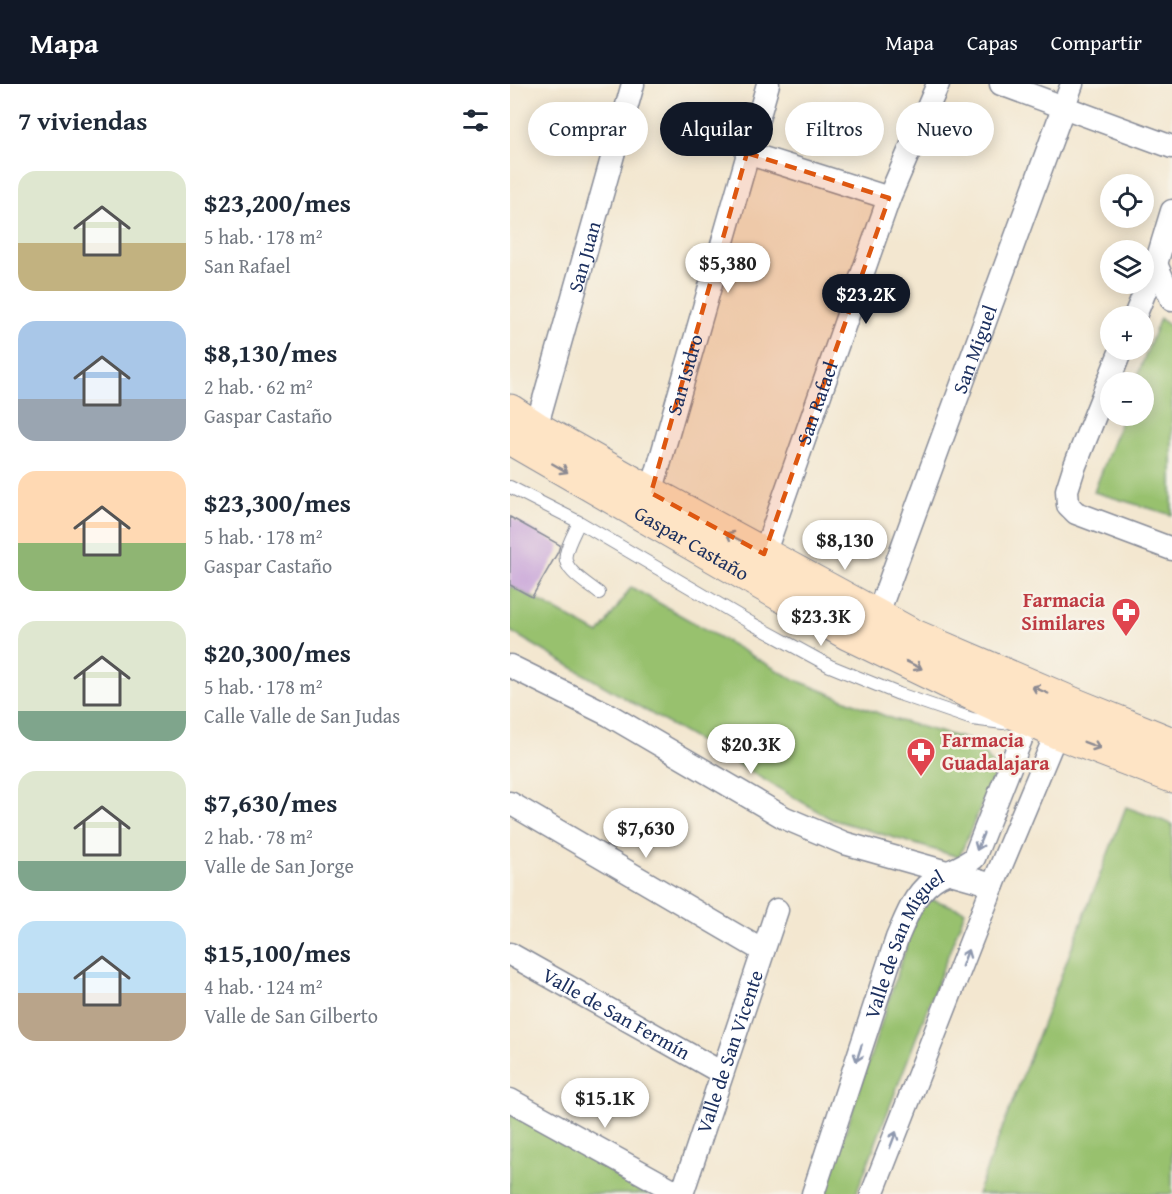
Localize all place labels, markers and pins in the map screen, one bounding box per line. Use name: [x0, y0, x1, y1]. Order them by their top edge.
pin: $5,380: [679, 243, 777, 294]
pin: $23.2K: [817, 274, 915, 325]
pin: $8,130: [796, 520, 894, 571]
place label: Farmacia Similares: [1021, 585, 1106, 637]
pin: $23.3K: [772, 596, 870, 647]
pharmacy icon: Farmacia Similares: [1110, 596, 1142, 638]
pin: $20.3K: [702, 724, 800, 775]
place label: Farmacia Guadalajara: [942, 725, 1050, 777]
pharmacy icon: Farmacia Guadalajara: [905, 736, 937, 778]
pin: $7,630: [597, 808, 695, 859]
pin: $15.1K: [556, 1078, 654, 1129]

